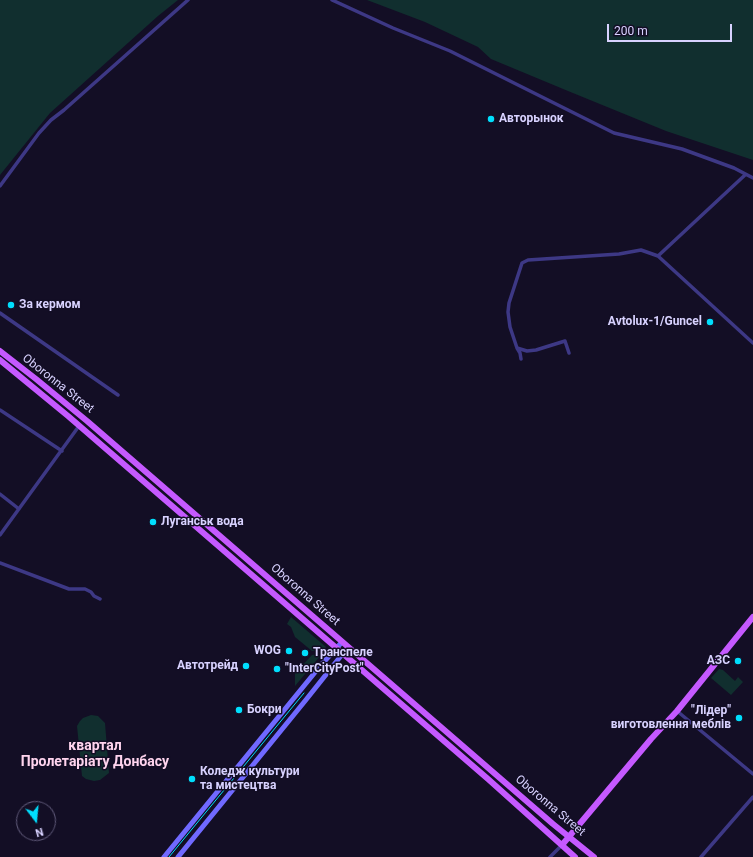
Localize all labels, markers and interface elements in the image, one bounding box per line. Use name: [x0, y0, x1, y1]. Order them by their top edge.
scale bar: [609, 16, 734, 42]
text: 200 m: [614, 24, 648, 38]
place label: Авторынок: [499, 112, 563, 126]
marker: Авторынок: [486, 114, 496, 124]
place label: За кермом: [19, 298, 81, 312]
marker: За кермом: [6, 300, 16, 310]
place label: Avtolux-1/Guncel: [608, 315, 702, 329]
marker: Avtolux-1/Guncel: [705, 317, 715, 327]
street label: Oboronna Street: [19, 352, 97, 416]
place label: Луганськ вода: [161, 515, 244, 529]
marker: Луганськ вода: [148, 517, 158, 527]
street label: Oboronna Street: [267, 561, 343, 629]
place label: WOG: [254, 644, 281, 658]
marker: WOG: [284, 646, 294, 656]
place label: Транспеле: [313, 646, 373, 660]
marker: Транспеле: [300, 648, 310, 658]
place label: АЗС: [707, 654, 730, 668]
marker: АЗС: [733, 656, 743, 666]
place label: Автотрейд: [177, 659, 238, 673]
marker: Автотрейд: [241, 661, 251, 671]
place label: "InterCityPost": [285, 662, 364, 676]
marker: "InterCityPost": [272, 664, 282, 674]
place label: Бокри: [247, 703, 282, 717]
place label: "Лідер" виготовлення меблів: [611, 704, 731, 732]
marker: Бокри: [234, 705, 244, 715]
marker: "Лідер" виготовлення меблів: [734, 713, 744, 723]
district label: квартал Пролетаріату Донбасу: [21, 738, 169, 770]
place label: Коледж культури та мистецтва: [200, 765, 300, 793]
street label: Oboronna Street: [512, 773, 588, 839]
marker: Коледж культури та мистецтва: [187, 774, 197, 784]
north arrow: [16, 801, 56, 841]
text: N: [34, 825, 45, 839]

